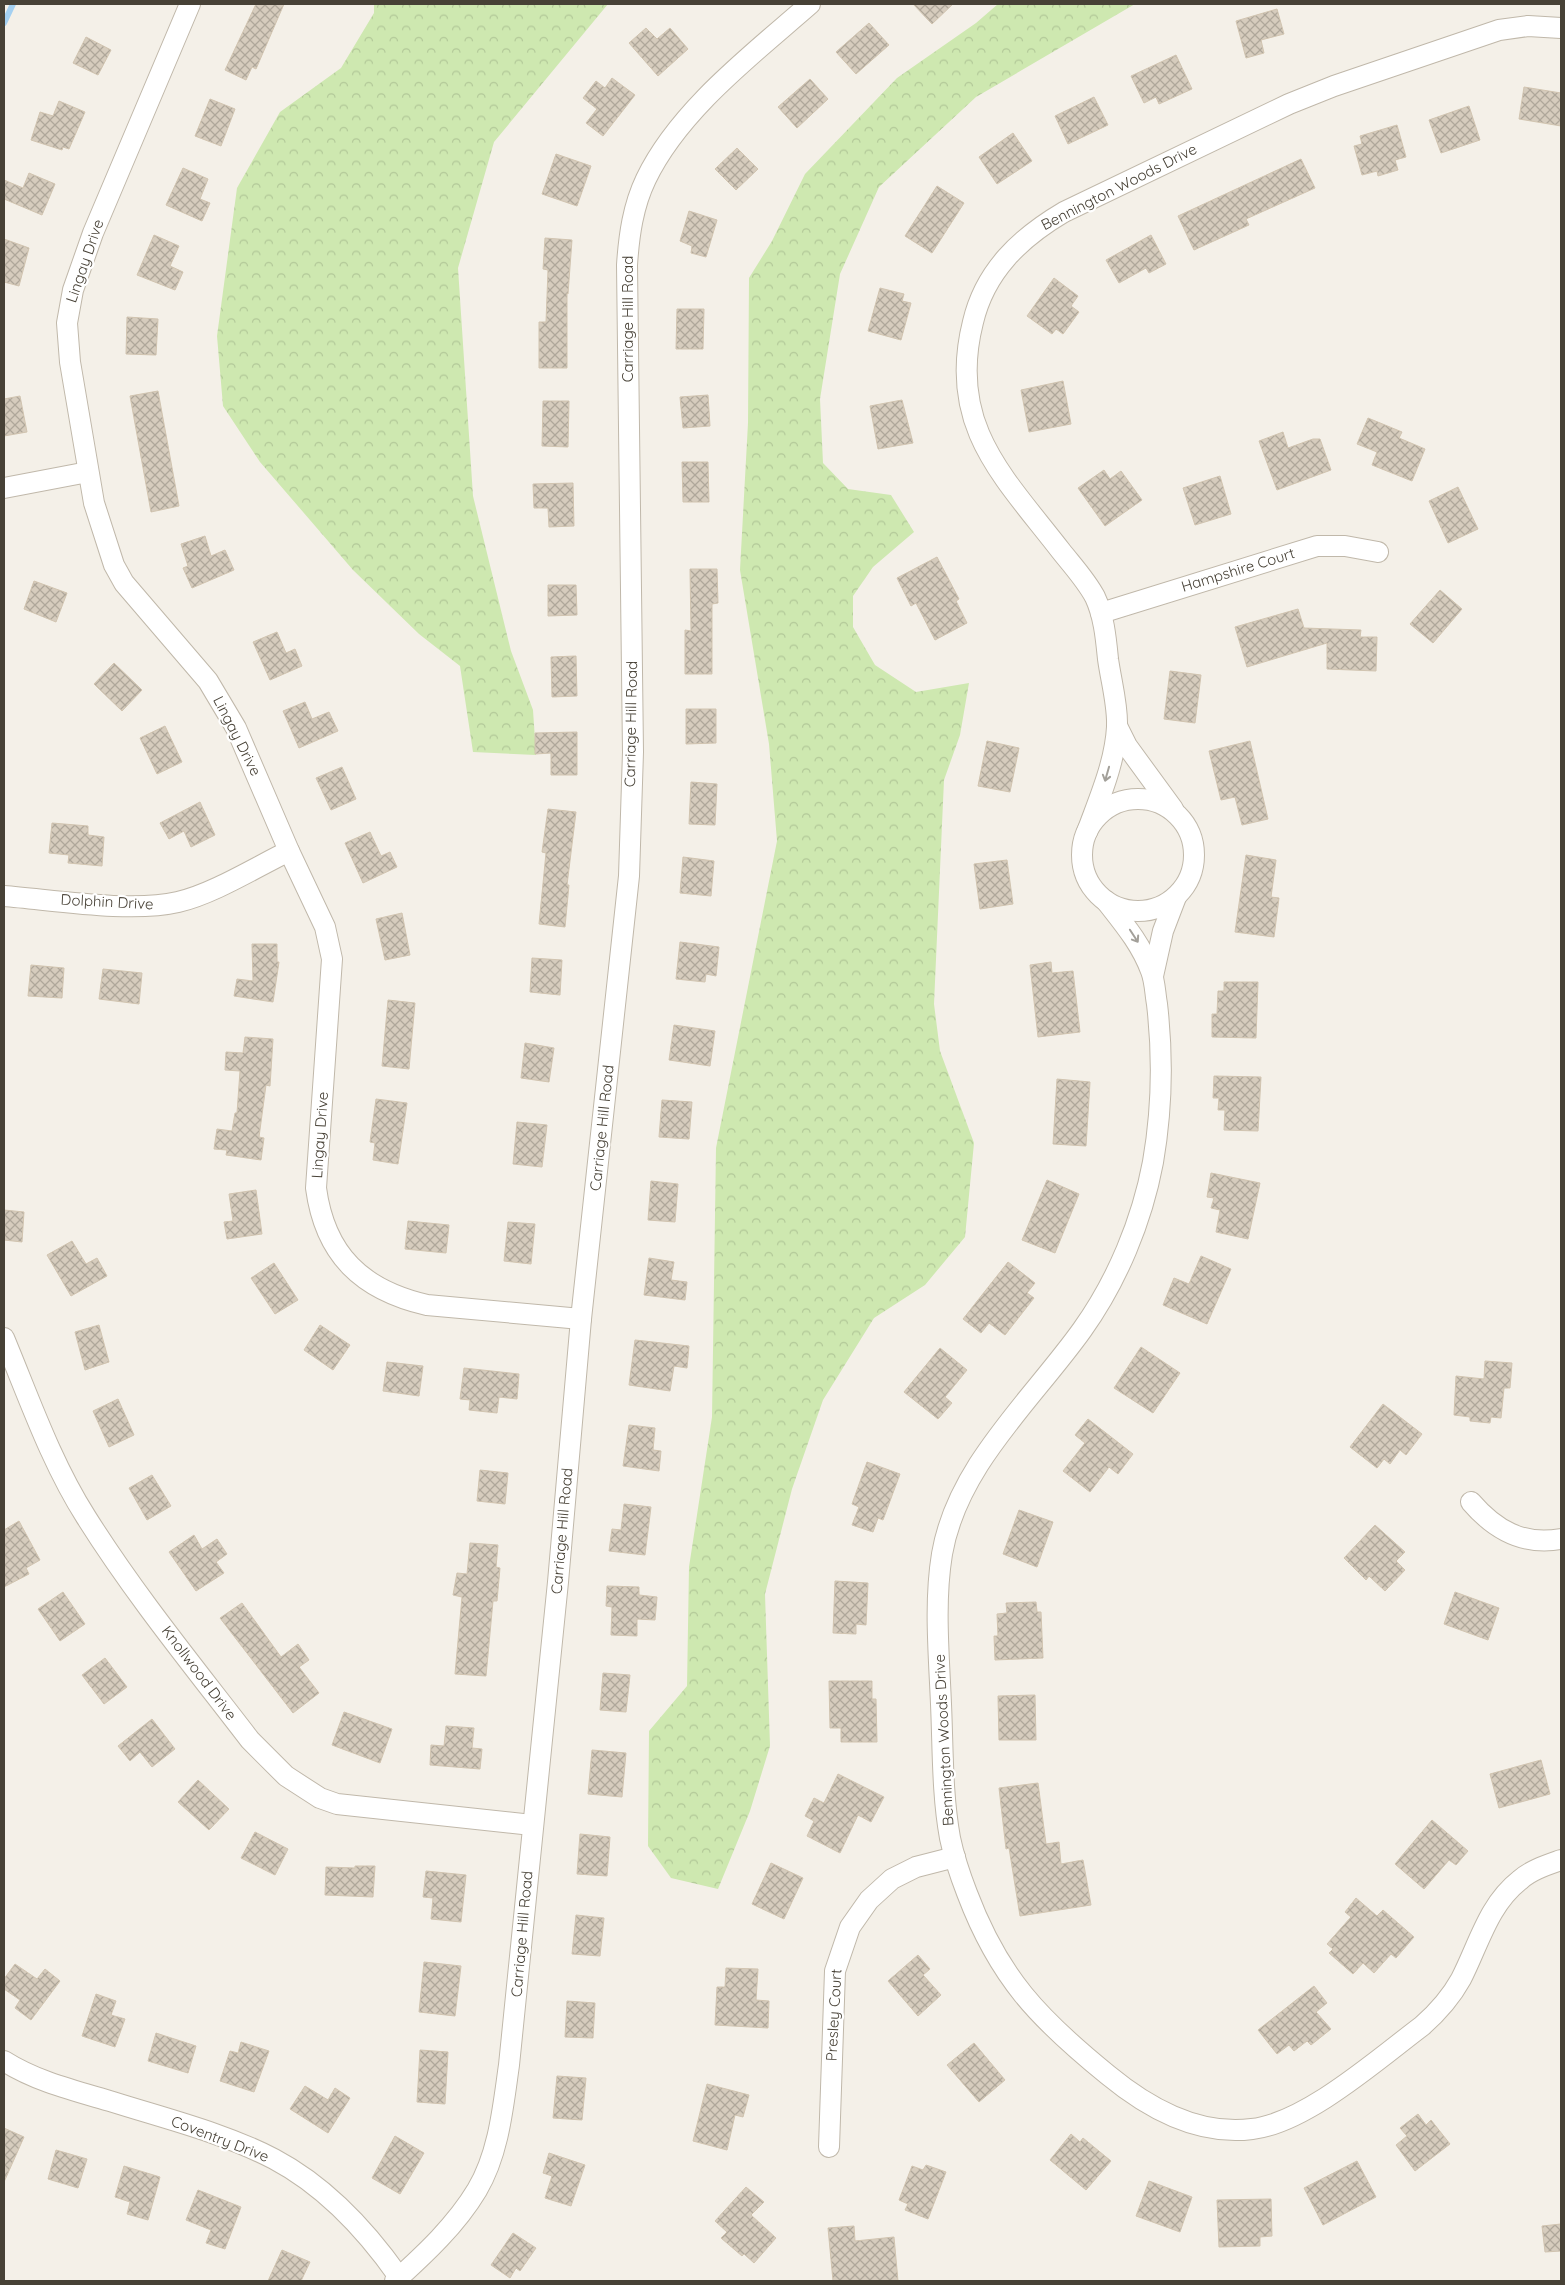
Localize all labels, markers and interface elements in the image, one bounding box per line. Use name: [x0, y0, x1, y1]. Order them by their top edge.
street label: Bennington Woods Drive: [1038, 139, 1200, 234]
street label: Lingay Drive: [61, 217, 108, 305]
street label: Carriage Hill Road: [618, 256, 637, 382]
street label: Hampshire Court: [1179, 543, 1297, 596]
street label: Carriage Hill Road: [620, 661, 641, 787]
street label: Lingay Drive: [209, 693, 266, 779]
one-way arrow: [1101, 765, 1111, 781]
street label: Dolphin Drive: [60, 890, 154, 913]
one-way arrow: [1128, 929, 1139, 943]
street label: Carriage Hill Road: [585, 1064, 618, 1192]
street label: Lingay Drive: [307, 1091, 332, 1179]
street label: Carriage Hill Road: [547, 1467, 576, 1595]
street label: Knollwood Drive: [158, 1622, 241, 1724]
street label: Bennington Woods Drive: [930, 1653, 957, 1827]
street label: Carriage Hill Road: [507, 1870, 536, 1998]
street label: Presley Court: [822, 1968, 845, 2062]
street label: Coventry Drive: [169, 2111, 272, 2166]

